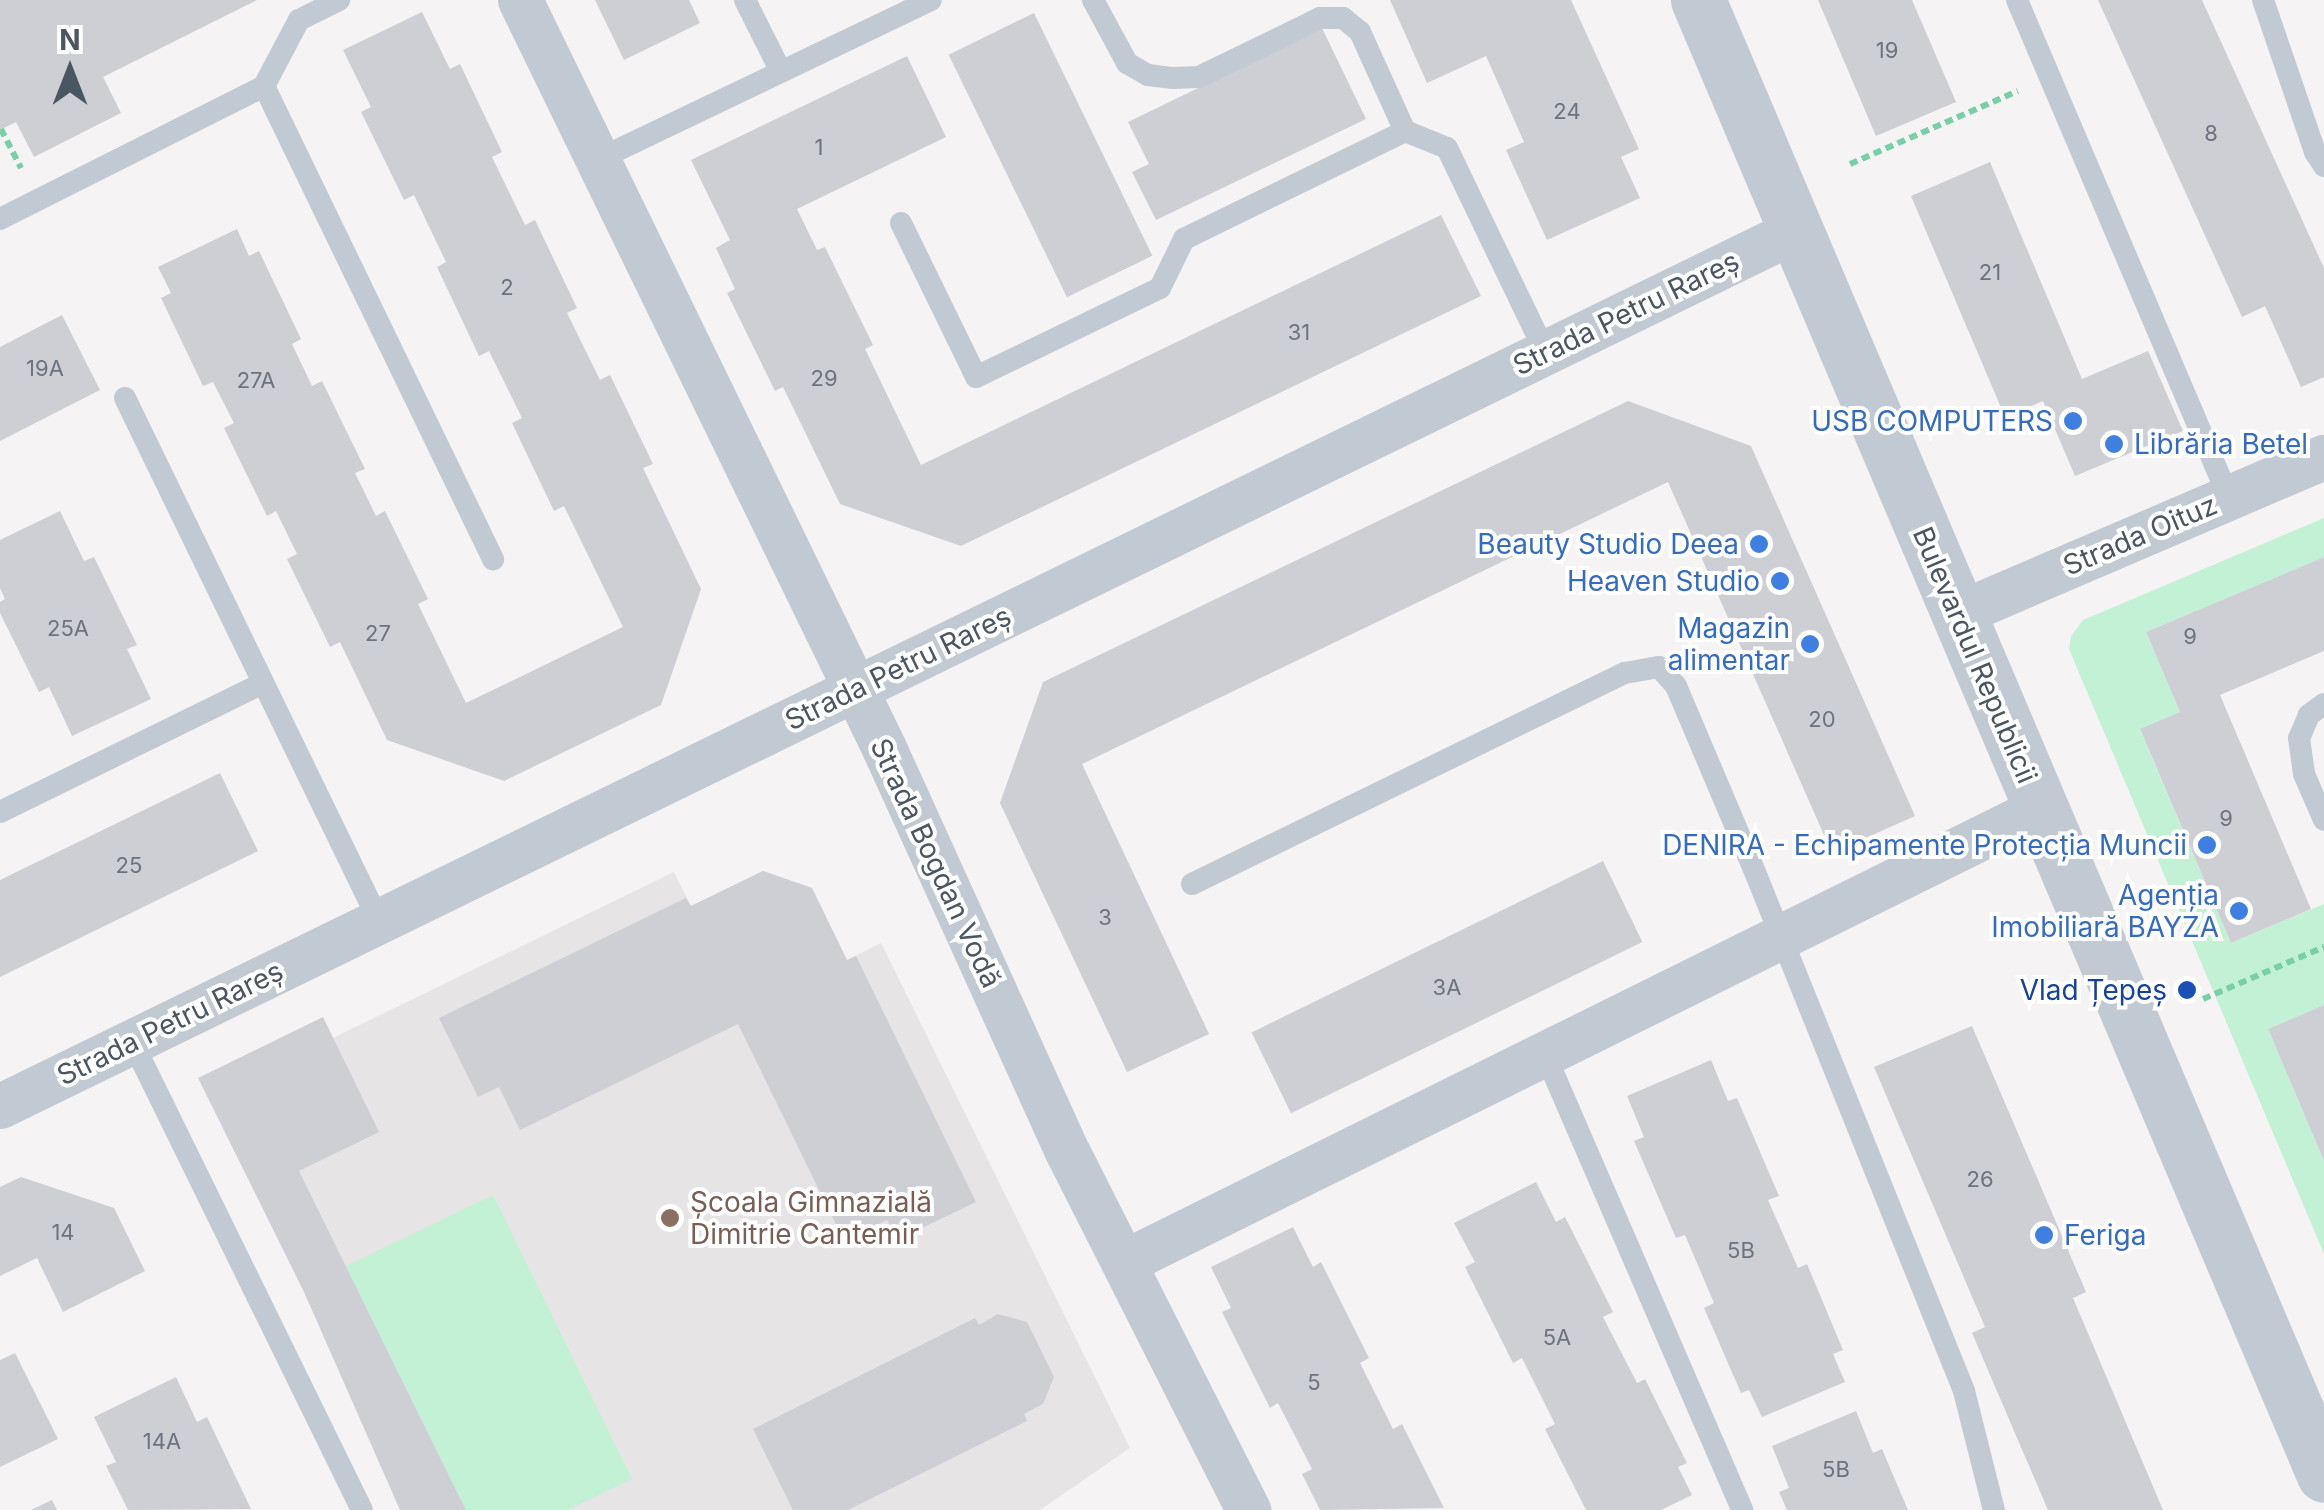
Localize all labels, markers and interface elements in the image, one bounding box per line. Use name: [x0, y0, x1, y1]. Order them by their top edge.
north arrow: [20, 20, 120, 120]
text: N: [59, 23, 81, 57]
house number: 19: [1876, 38, 1898, 64]
house number: 24: [1553, 99, 1581, 125]
house number: 8: [2204, 121, 2218, 147]
house number: 1: [815, 135, 823, 161]
street label: Strada Petru Rareș: [1508, 244, 1744, 382]
house number: 21: [1979, 260, 2001, 286]
house number: 2: [500, 275, 514, 301]
house number: 31: [1288, 320, 1310, 346]
house number: 19A: [26, 356, 64, 382]
house number: 29: [810, 366, 838, 392]
house number: 27A: [237, 368, 275, 394]
place label: USB COMPUTERS: [1811, 404, 2053, 438]
marker: USB COMPUTERS: [2062, 410, 2084, 432]
place label: Librăria Betel: [2134, 427, 2308, 461]
marker: Librăria Betel: [2103, 433, 2125, 455]
street label: Strada Oituz: [2058, 488, 2222, 582]
street label: Bulevardul Republicii: [1906, 522, 2044, 788]
place label: Beauty Studio Deea: [1477, 527, 1739, 561]
marker: Beauty Studio Deea: [1748, 533, 1770, 555]
place label: Heaven Studio: [1567, 564, 1760, 598]
marker: Heaven Studio: [1769, 570, 1791, 592]
street label: Strada Petru Rareș: [780, 599, 1016, 737]
place label: Magazin alimentar: [1668, 611, 1790, 677]
house number: 25A: [47, 616, 89, 642]
house number: 27: [365, 621, 391, 647]
house number: 9: [2183, 624, 2197, 650]
marker: Magazin alimentar: [1799, 633, 1821, 655]
house number: 20: [1808, 707, 1836, 733]
street label: Strada Bogdan Vodă: [863, 733, 1009, 993]
house number: 9: [2219, 806, 2233, 832]
place label: DENIRA - Echipamente Protecția Muncii: [1662, 828, 2187, 862]
marker: DENIRA - Echipamente Protecția Muncii: [2196, 834, 2218, 856]
house number: 25: [116, 853, 142, 879]
place label: Agenția Imobiliară BAYZA: [1991, 878, 2219, 944]
marker: Agenția Imobiliară BAYZA: [2228, 900, 2250, 922]
house number: 3: [1098, 905, 1112, 931]
street label: Strada Petru Rareș: [52, 954, 288, 1092]
place label: Vlad Țepeș: [2020, 973, 2167, 1007]
house number: 3A: [1433, 975, 1461, 1001]
marker: Vlad Țepeș: [2176, 979, 2198, 1001]
house number: 26: [1966, 1167, 1994, 1193]
place label: Școala Gimnazială Dimitrie Cantemir: [690, 1185, 932, 1251]
marker: Școala Gimnazială Dimitrie Cantemir: [659, 1207, 681, 1229]
place label: Feriga: [2064, 1218, 2146, 1252]
house number: 14: [51, 1220, 75, 1246]
marker: Feriga: [2033, 1224, 2055, 1246]
house number: 5B: [1727, 1238, 1755, 1264]
house number: 5A: [1543, 1325, 1571, 1351]
house number: 5: [1307, 1370, 1321, 1396]
house number: 14A: [143, 1429, 181, 1455]
house number: 5B: [1822, 1457, 1850, 1483]

